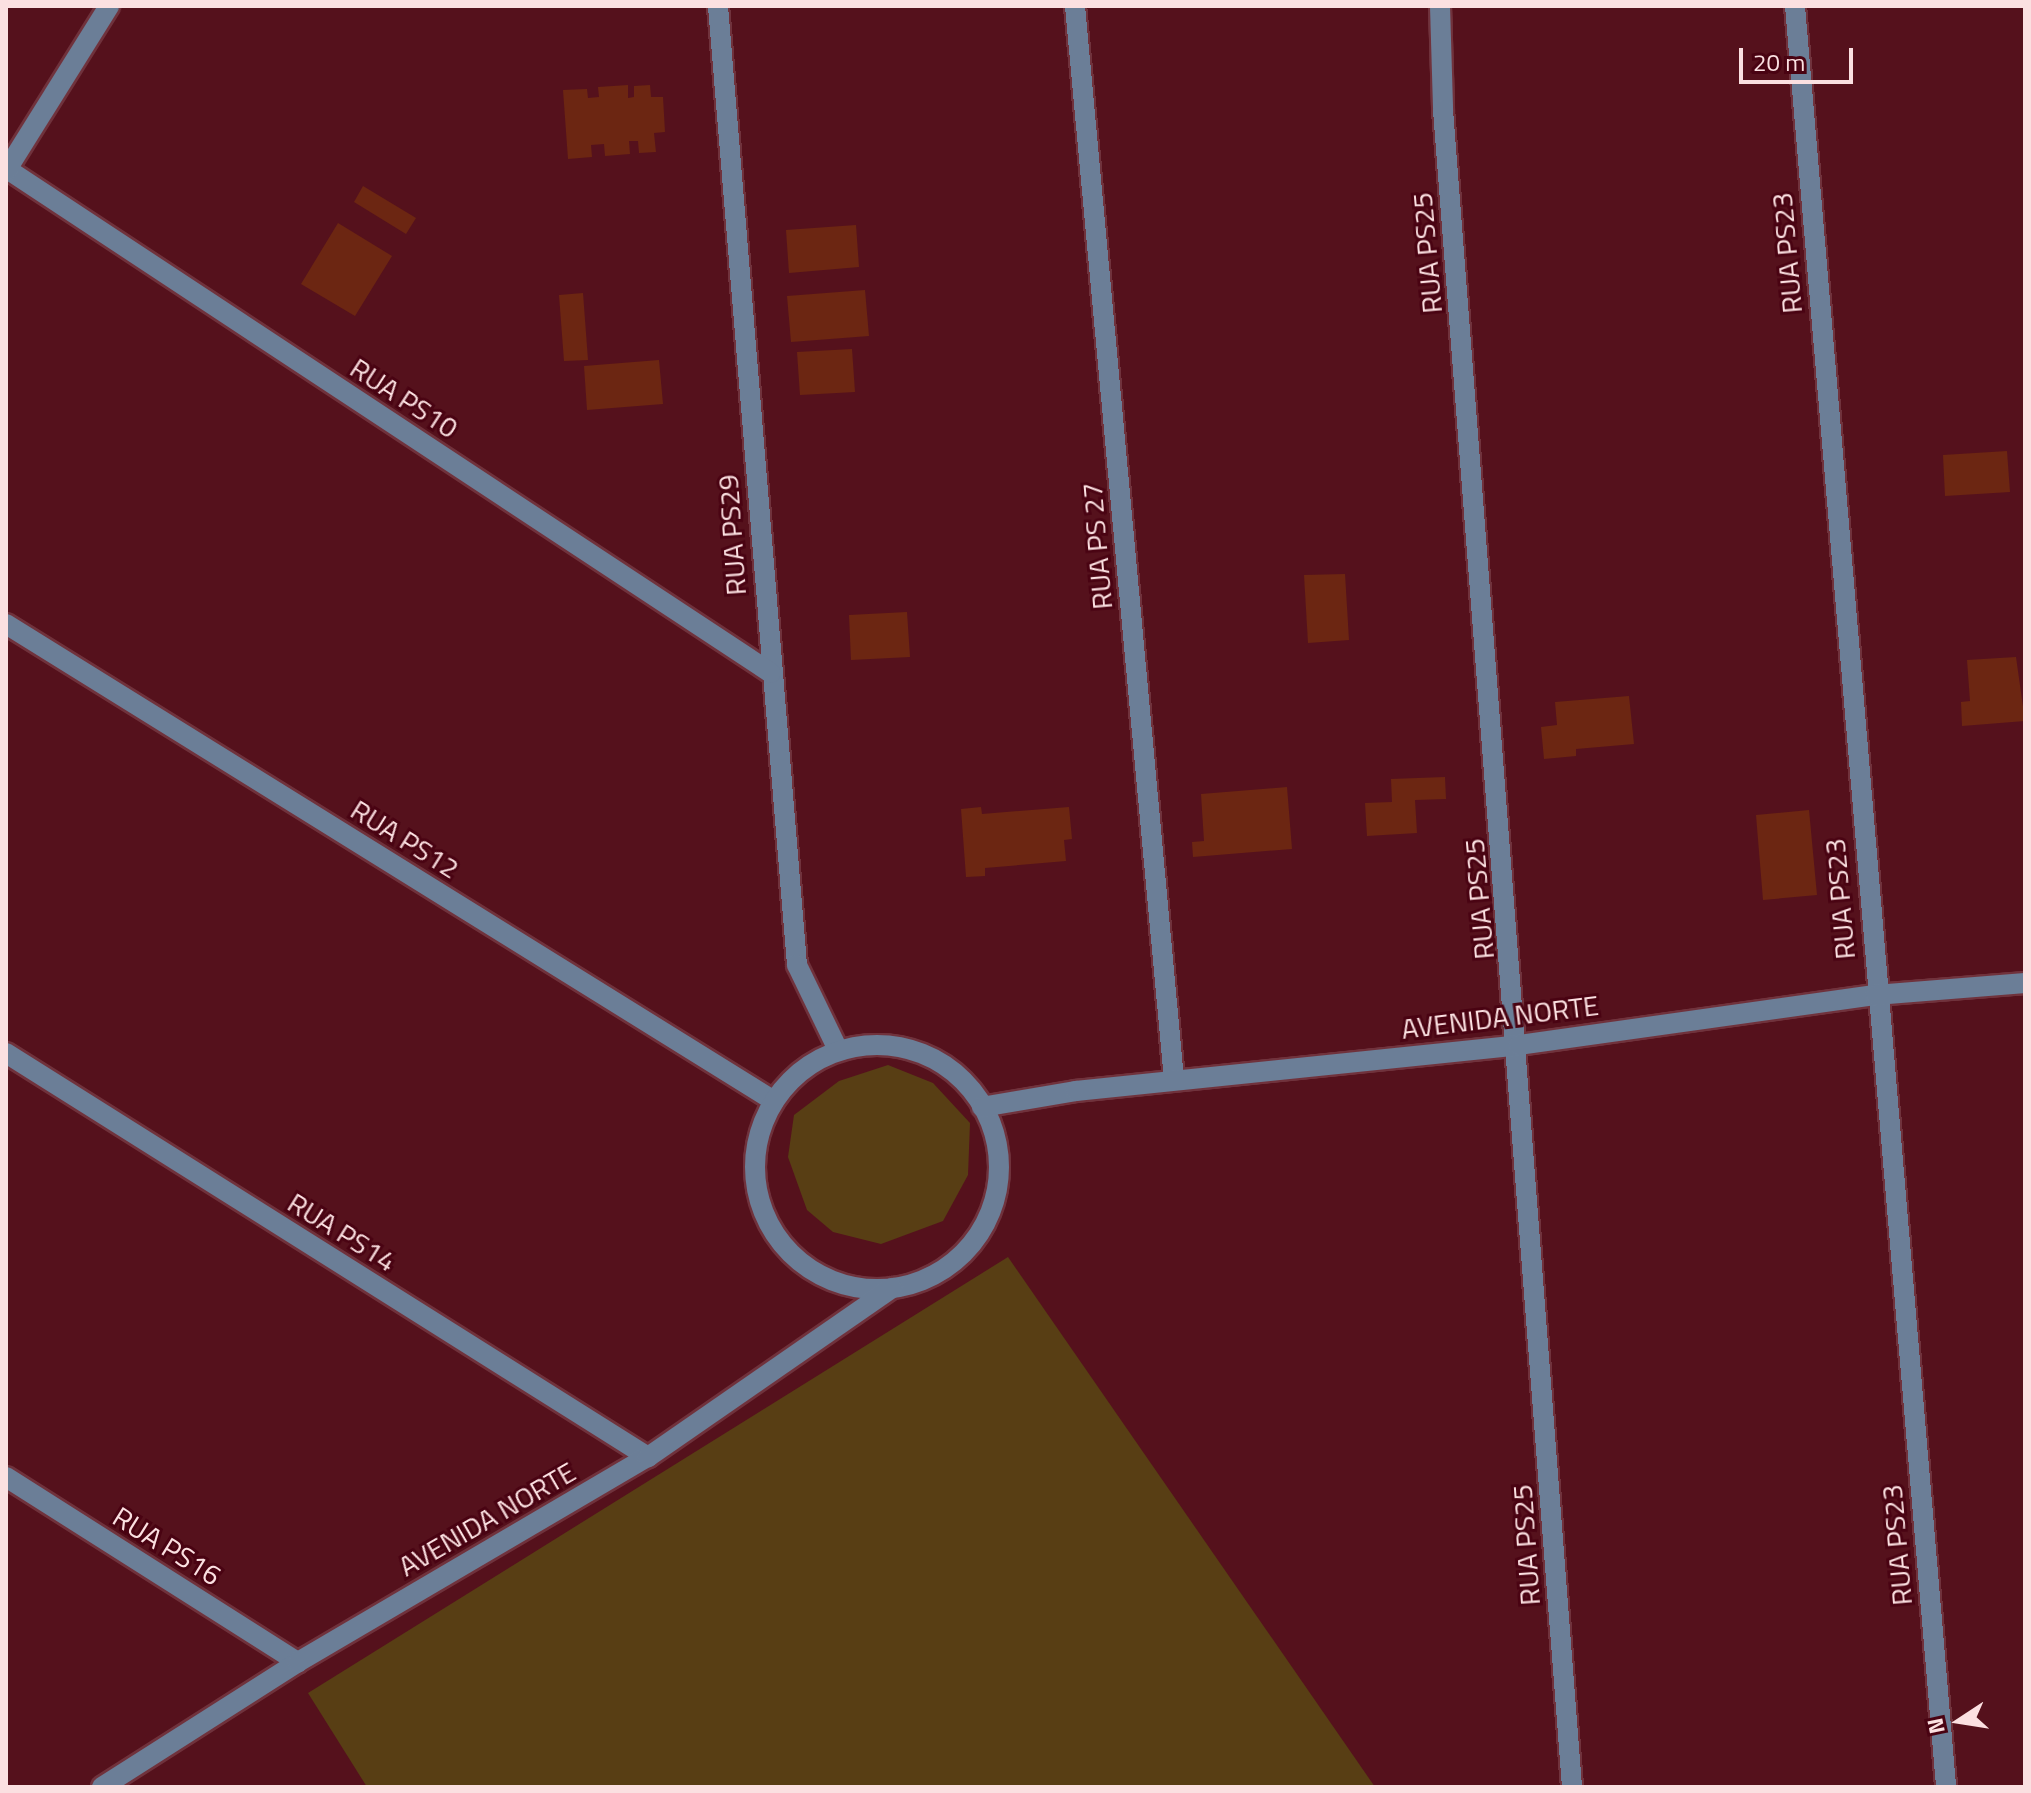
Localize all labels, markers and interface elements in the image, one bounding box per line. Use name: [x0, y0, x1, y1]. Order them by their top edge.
scale bar: [1743, 32, 1857, 82]
text: 20 m: [1753, 44, 1805, 80]
street label: RUA PS25: [1405, 191, 1449, 315]
street label: RUA PS23: [1765, 191, 1809, 315]
street label: RUA PS10: [344, 351, 464, 445]
street label: RUA PS29: [711, 473, 753, 597]
street label: RUA PS 27: [1075, 481, 1119, 611]
street label: RUA PS12: [345, 793, 465, 885]
street label: RUA PS25: [1457, 837, 1501, 961]
street label: RUA PS23: [1818, 837, 1862, 961]
street label: AVENIDA NORTE: [1399, 988, 1601, 1046]
street label: RUA PS14: [282, 1186, 402, 1278]
street label: AVENIDA NORTE: [393, 1455, 581, 1583]
street label: RUA PS25: [1505, 1483, 1547, 1607]
street label: RUA PS23: [1875, 1483, 1919, 1607]
street label: RUA PS16: [107, 1500, 227, 1592]
north arrow: [1919, 1681, 1999, 1761]
text: N: [1917, 1715, 1954, 1737]

